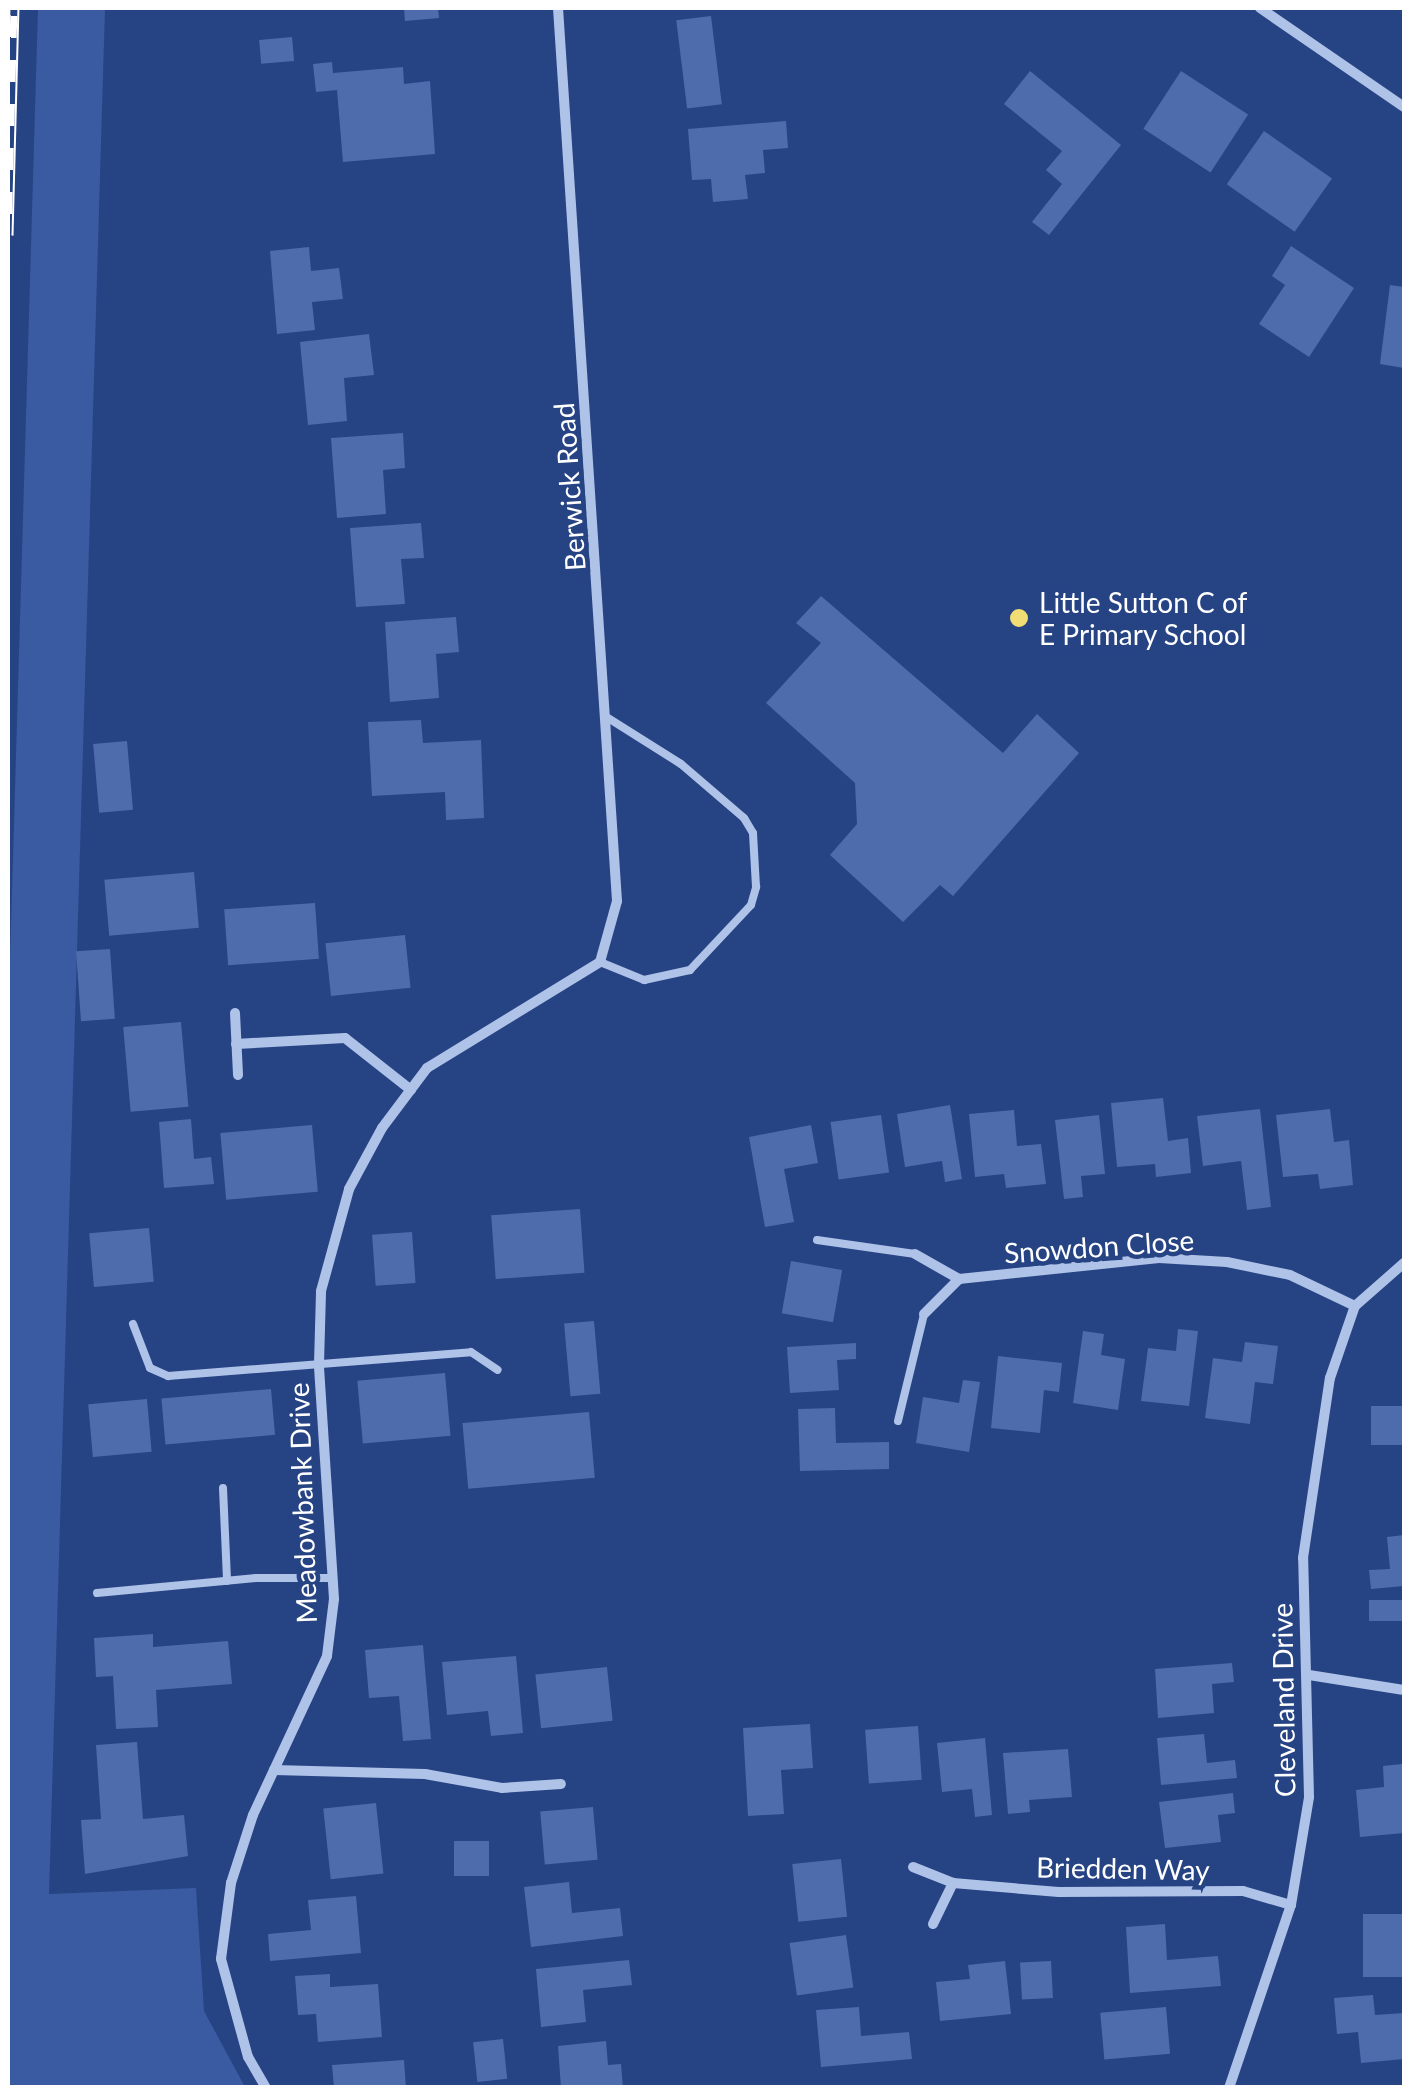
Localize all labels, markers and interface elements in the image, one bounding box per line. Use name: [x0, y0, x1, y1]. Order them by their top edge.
street label: Berwick Road: [546, 402, 592, 572]
place label: Little Sutton C of E Primary School: [1039, 585, 1247, 651]
marker: Little Sutton C of E Primary School: [1008, 607, 1030, 629]
street label: Snowdon Close: [1003, 1223, 1195, 1269]
street label: Meadowbank Drive: [281, 1382, 323, 1624]
street label: Cleveland Drive: [1265, 1603, 1301, 1797]
street label: Briedden Way: [1036, 1850, 1210, 1886]

